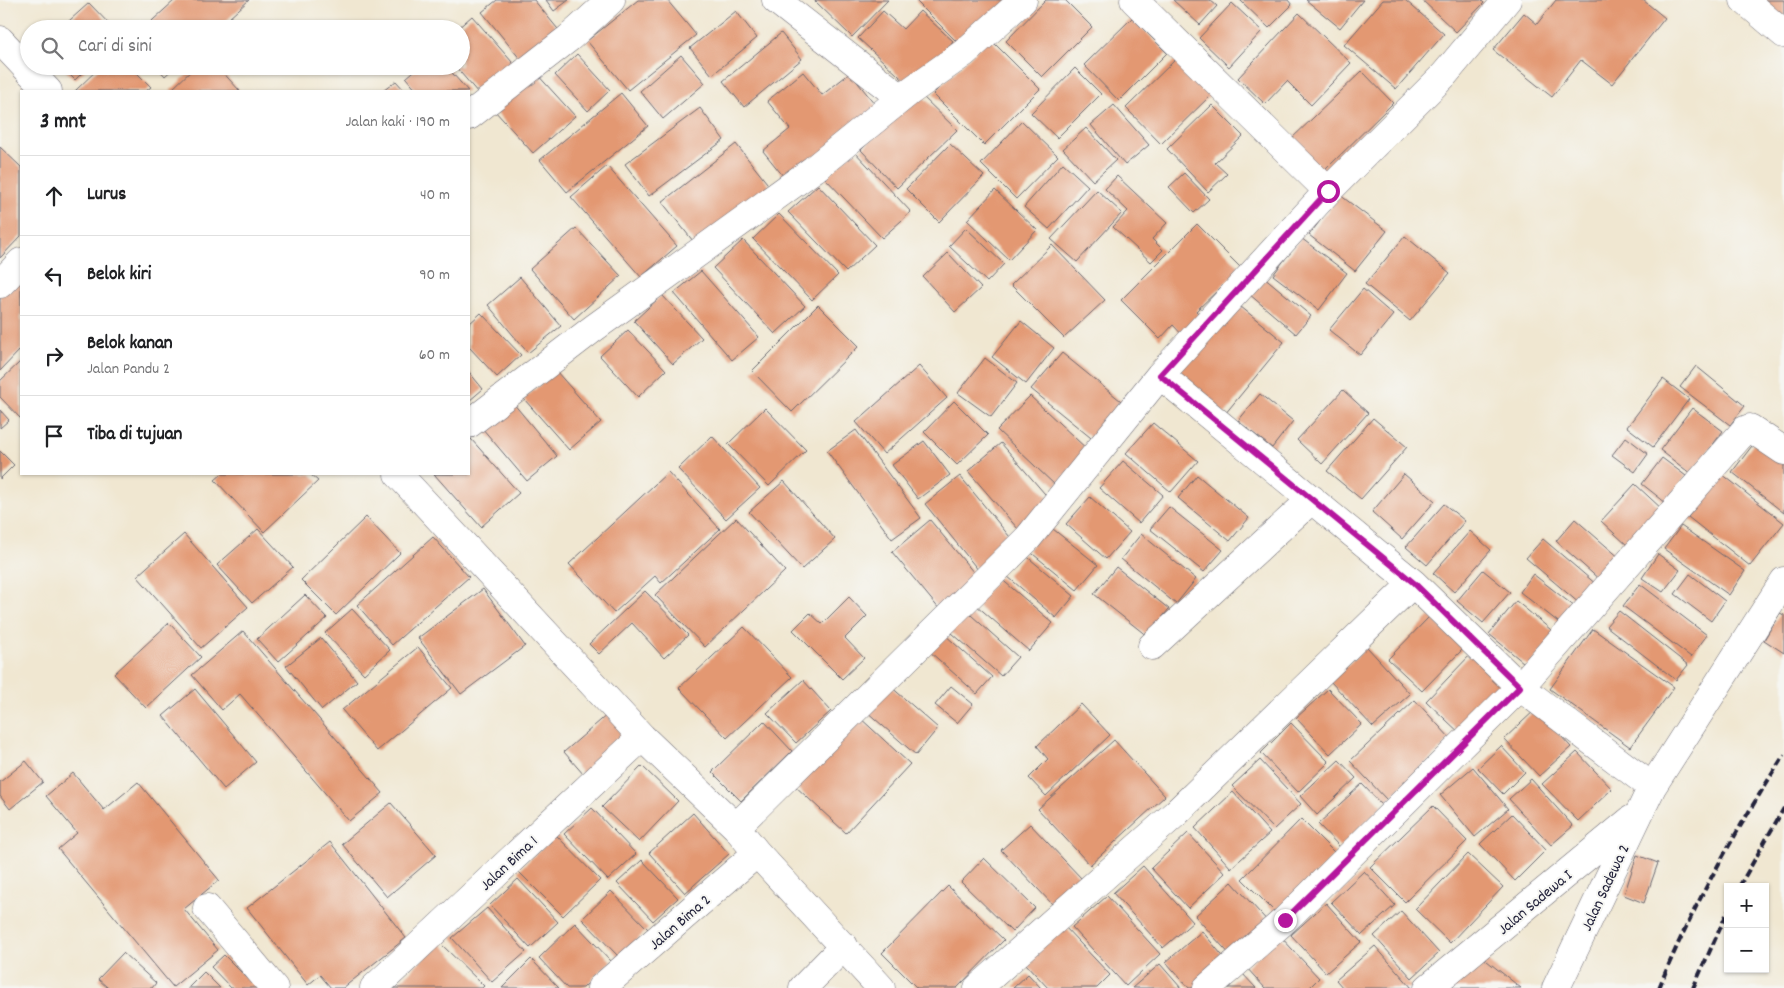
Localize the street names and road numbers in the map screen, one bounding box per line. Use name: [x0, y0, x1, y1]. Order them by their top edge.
street label: Jalan Bima 1: [476, 831, 544, 897]
street label: Jalan Sadewa 2: [1576, 841, 1636, 935]
street label: Jalan Sadewa I: [1493, 865, 1578, 941]
street label: Jalan Bima 2: [645, 889, 717, 956]

